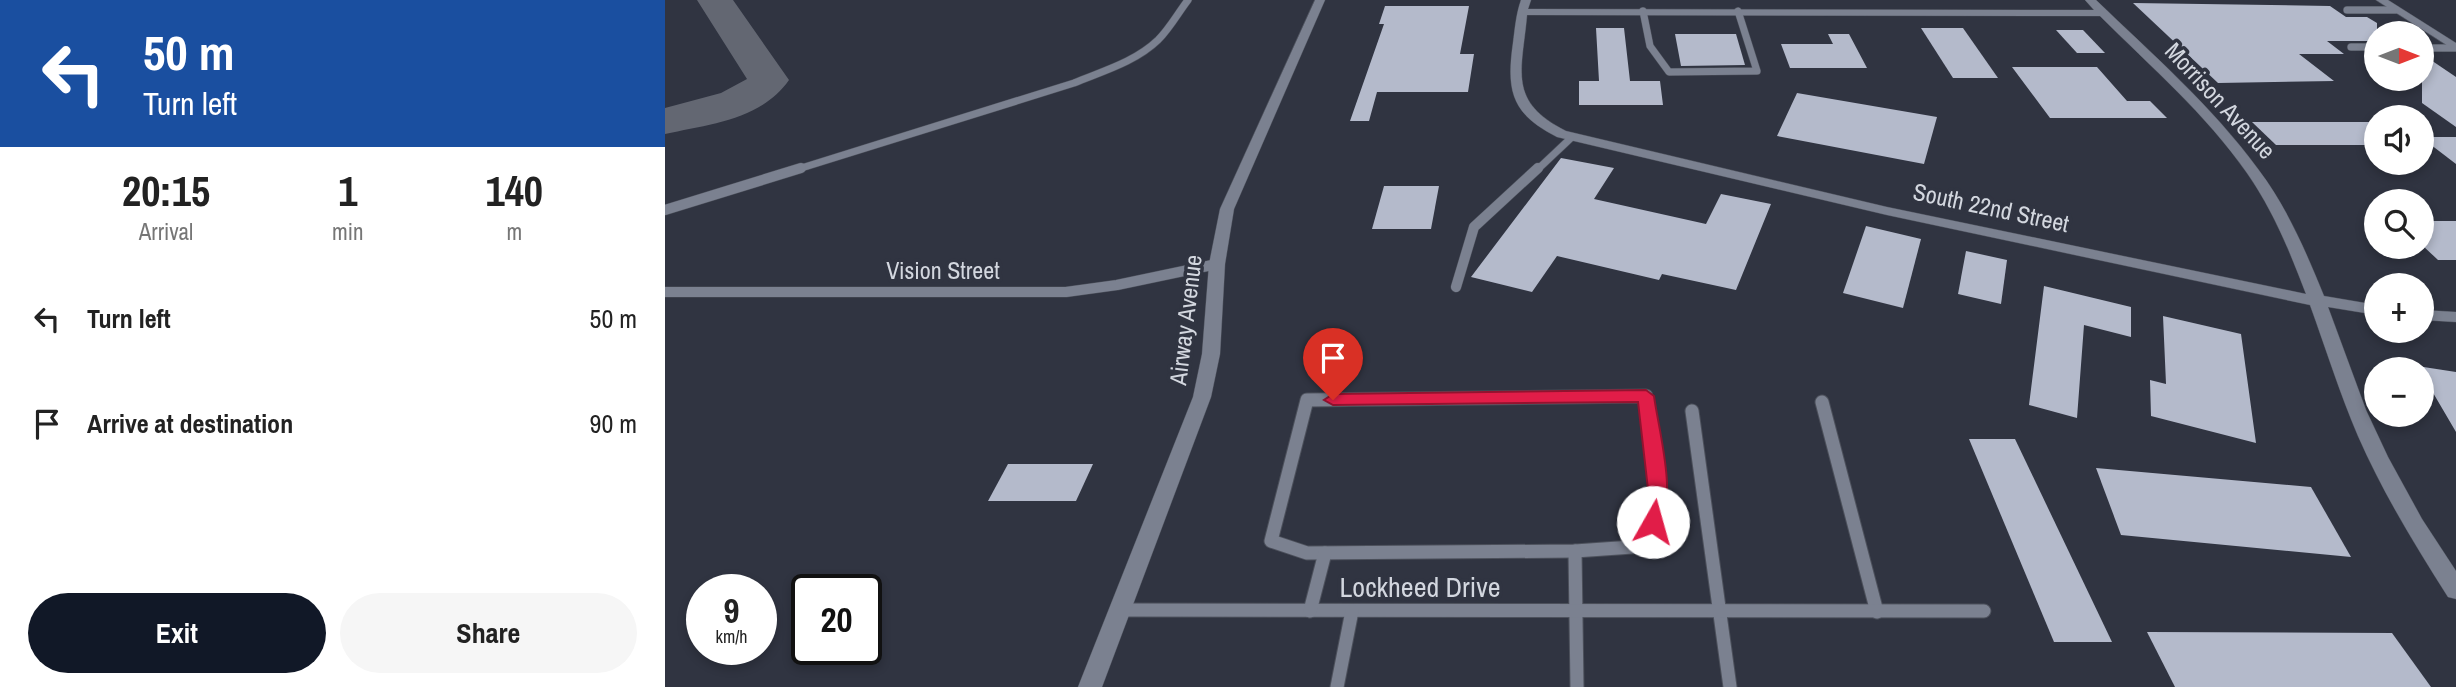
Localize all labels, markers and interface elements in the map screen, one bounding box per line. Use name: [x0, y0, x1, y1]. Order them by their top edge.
text: 50 m: [143, 19, 235, 85]
north arrow: [2364, 21, 2434, 91]
map controls: [2364, 21, 2434, 427]
icon: left: [28, 28, 119, 119]
street label: Morrison Avenue: [2158, 35, 2283, 166]
text: Turn left: [143, 82, 237, 125]
button: sound: [2364, 105, 2434, 175]
text: 20:15: [122, 163, 210, 219]
text: 1: [338, 163, 357, 219]
text: 140: [486, 163, 543, 219]
street label: South 22nd Street: [1910, 175, 2073, 239]
button: search: [2364, 189, 2434, 259]
text: Arrival: [139, 216, 193, 247]
text: min: [332, 216, 364, 247]
text: m: [506, 216, 522, 247]
street label: Airway Avenue: [1161, 253, 1209, 388]
street label: Vision Street: [886, 254, 1000, 286]
button: +: [2364, 273, 2434, 343]
icon: left: [28, 300, 66, 338]
text: Turn left: [87, 301, 171, 336]
text: 50 m: [590, 301, 637, 336]
pin: [1303, 328, 1363, 400]
icon: arrive: [1314, 339, 1352, 377]
button: −: [2364, 357, 2434, 427]
icon: arrive: [28, 405, 66, 443]
text: Arrive at destination: [87, 406, 293, 441]
text: 90 m: [590, 406, 637, 441]
position arrow: [1616, 485, 1690, 559]
street label: Lockheed Drive: [1340, 568, 1500, 606]
speed limit sign: 20: [791, 574, 882, 665]
text: 9: [724, 587, 739, 634]
button: Exit: [28, 593, 326, 673]
button: Share: [340, 593, 637, 673]
text: km/h: [716, 624, 748, 649]

